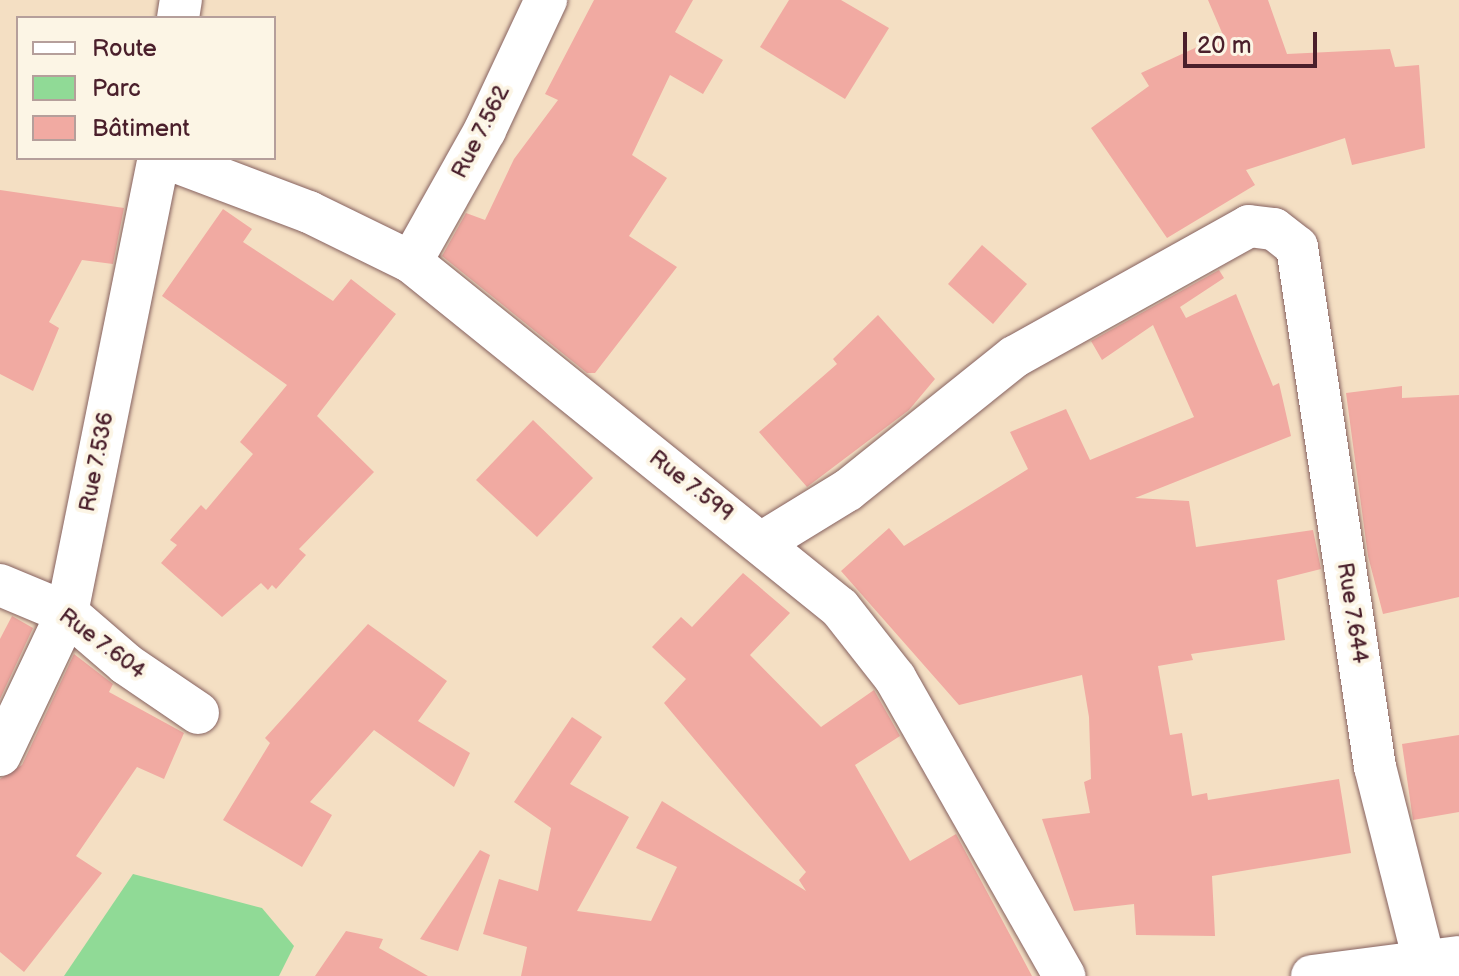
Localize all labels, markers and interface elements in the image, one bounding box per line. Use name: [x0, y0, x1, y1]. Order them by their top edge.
legend: [16, 16, 276, 160]
scale bar: [1187, 16, 1321, 66]
text: 20 m: [1197, 31, 1252, 60]
text: Route: [92, 34, 157, 63]
text: Parc: [92, 74, 141, 103]
street label: Rue 7.562: [446, 81, 516, 183]
text: Bâtiment: [92, 114, 190, 143]
street label: Rue 7.536: [74, 410, 120, 514]
street label: Rue 7.599: [643, 445, 739, 527]
street label: Rue 7.644: [1331, 560, 1373, 666]
street label: Rue 7.604: [53, 603, 151, 685]

